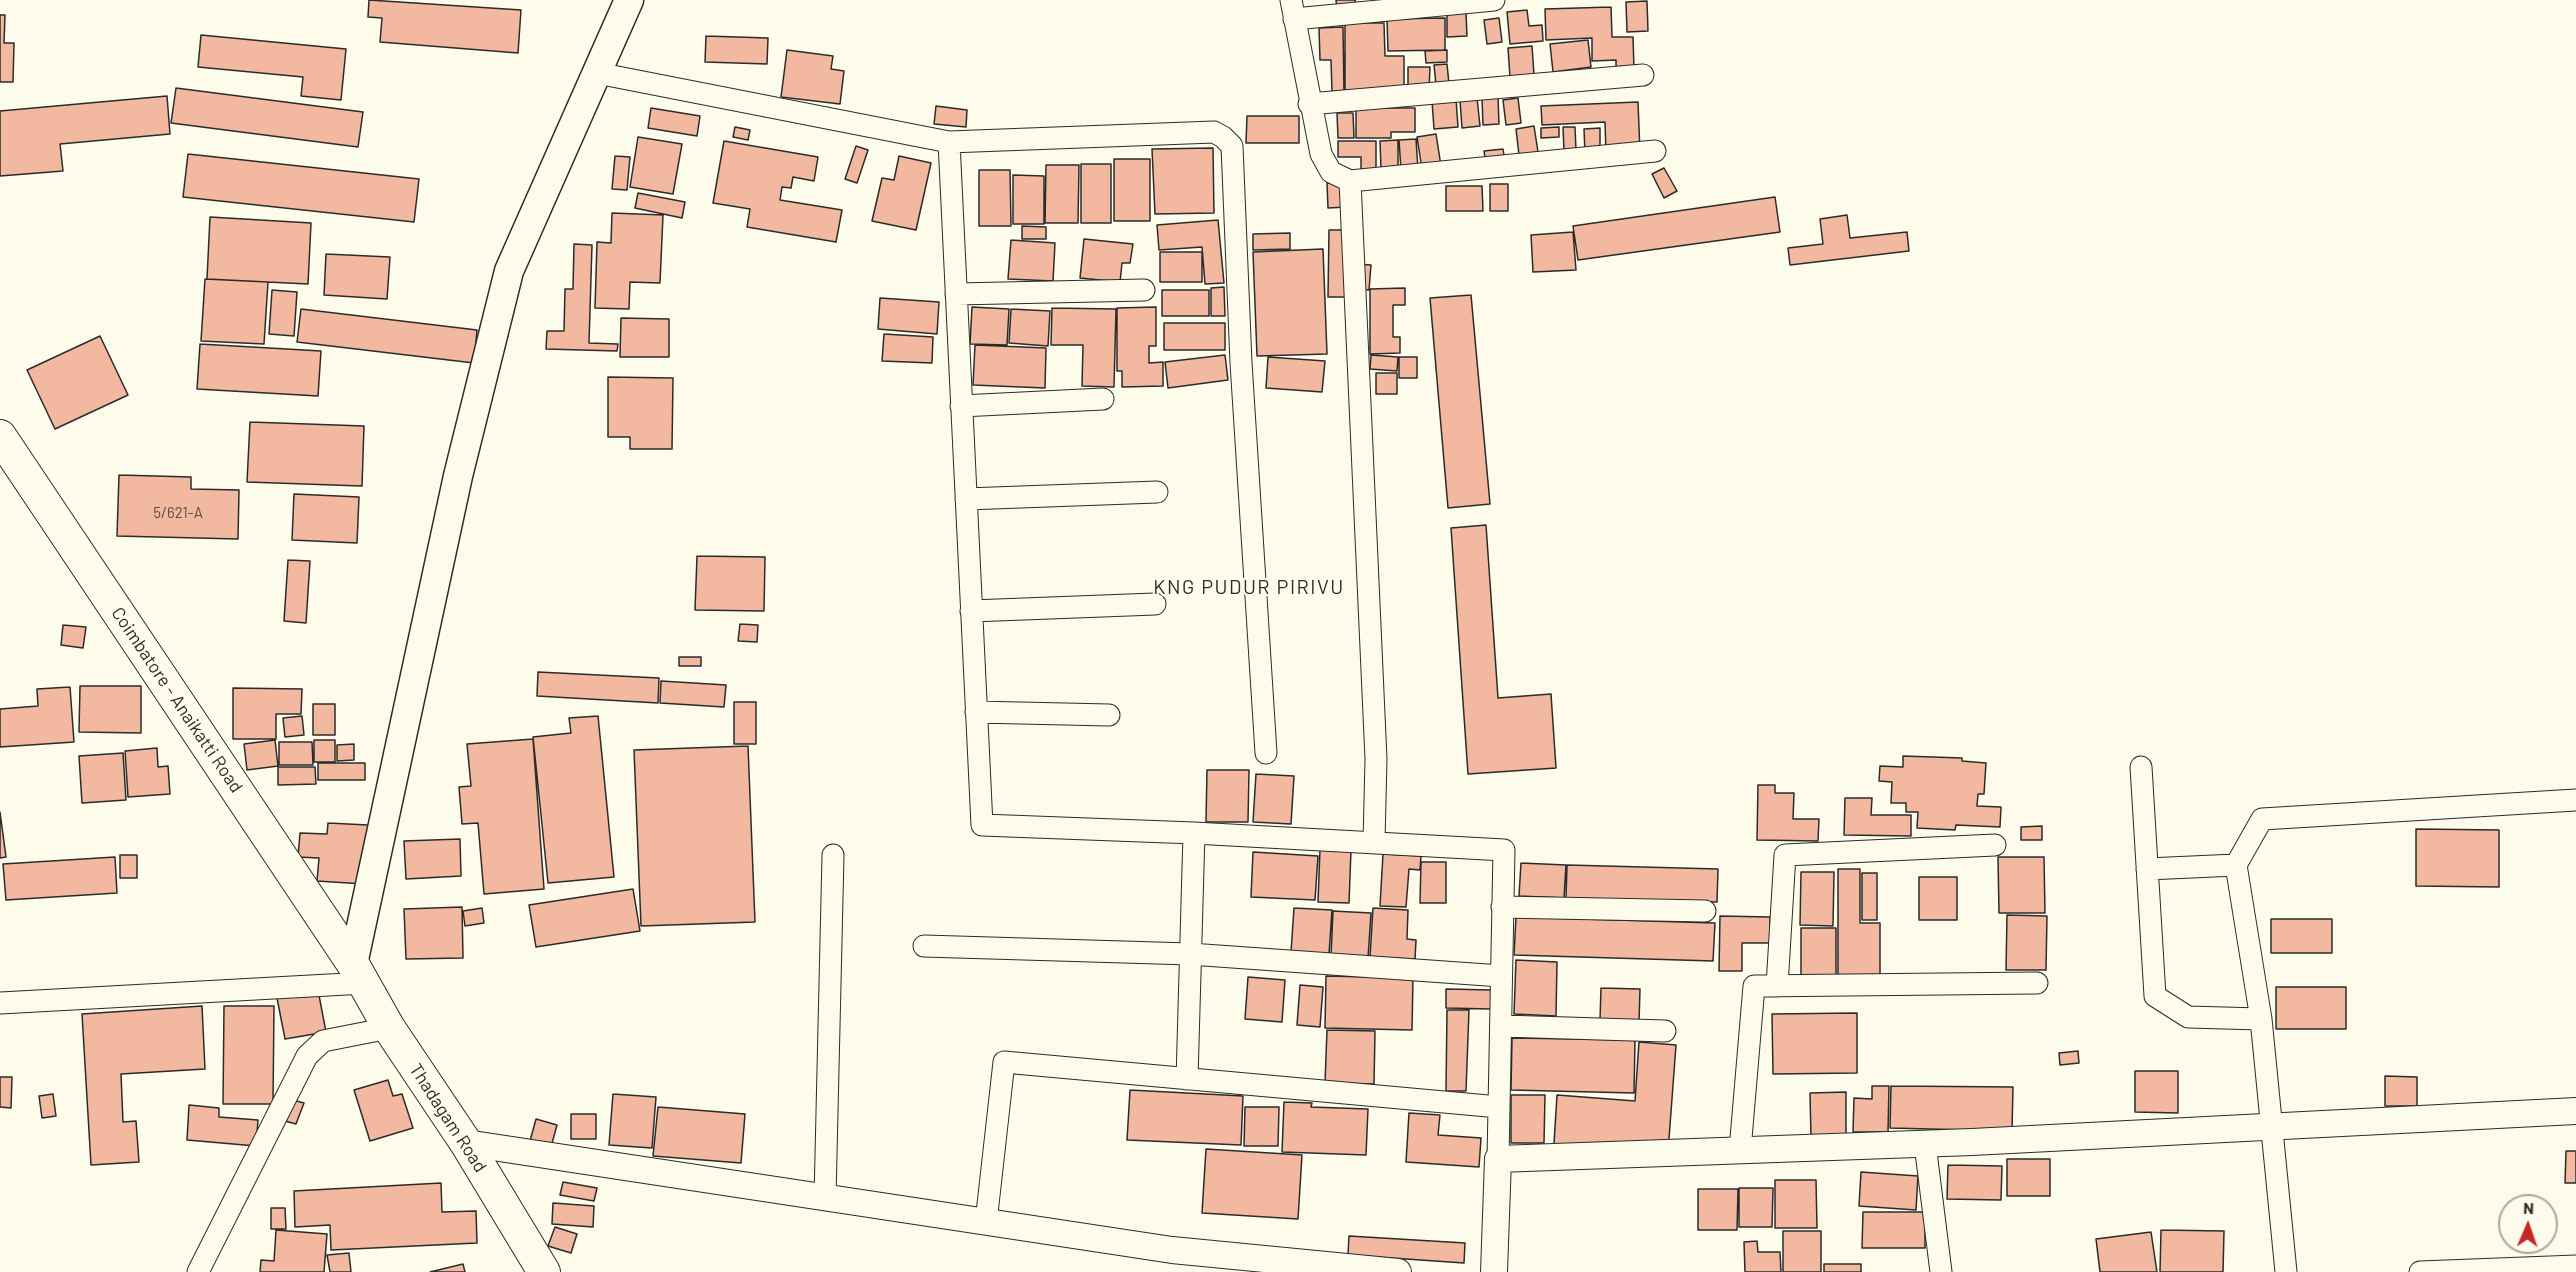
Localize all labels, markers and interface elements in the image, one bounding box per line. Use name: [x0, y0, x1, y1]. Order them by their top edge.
house number: 5/621-A: [153, 504, 203, 522]
district label: KNG PUDUR PIRIVU: [1153, 575, 1345, 599]
street label: Coimbatore - Anaikatti Road: [107, 603, 247, 797]
street label: Thadagam Road: [405, 1060, 491, 1176]
north arrow: [2498, 1194, 2558, 1254]
text: N: [2523, 1198, 2534, 1217]

